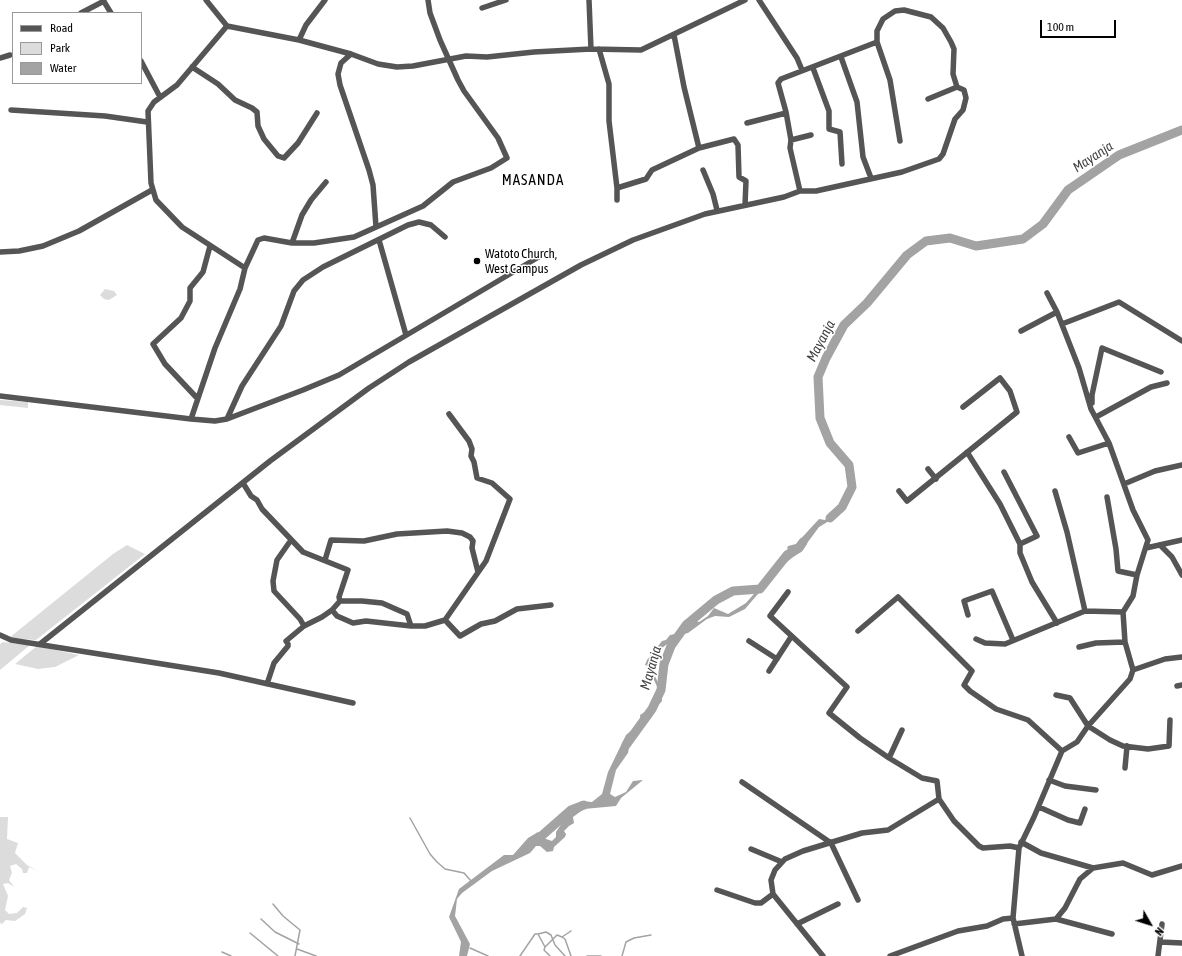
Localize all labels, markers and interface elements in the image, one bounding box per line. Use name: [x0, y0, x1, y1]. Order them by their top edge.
legend: [12, 12, 142, 84]
scale bar: [1042, 12, 1118, 38]
text: 100 m: [1047, 20, 1074, 34]
text: Road: [50, 21, 73, 35]
text: Park: [50, 41, 70, 55]
text: Water: [50, 61, 76, 75]
water label: Mayanja: [1070, 138, 1116, 176]
district label: MASANDA: [502, 171, 564, 189]
place label: Watoto Church, West Campus: [485, 246, 557, 277]
marker: Watoto Church, West Campus: [472, 256, 482, 266]
water label: Mayanja: [803, 317, 839, 365]
water label: Mayanja: [637, 644, 665, 692]
north arrow: [1130, 904, 1170, 944]
text: N: [1153, 925, 1166, 938]

